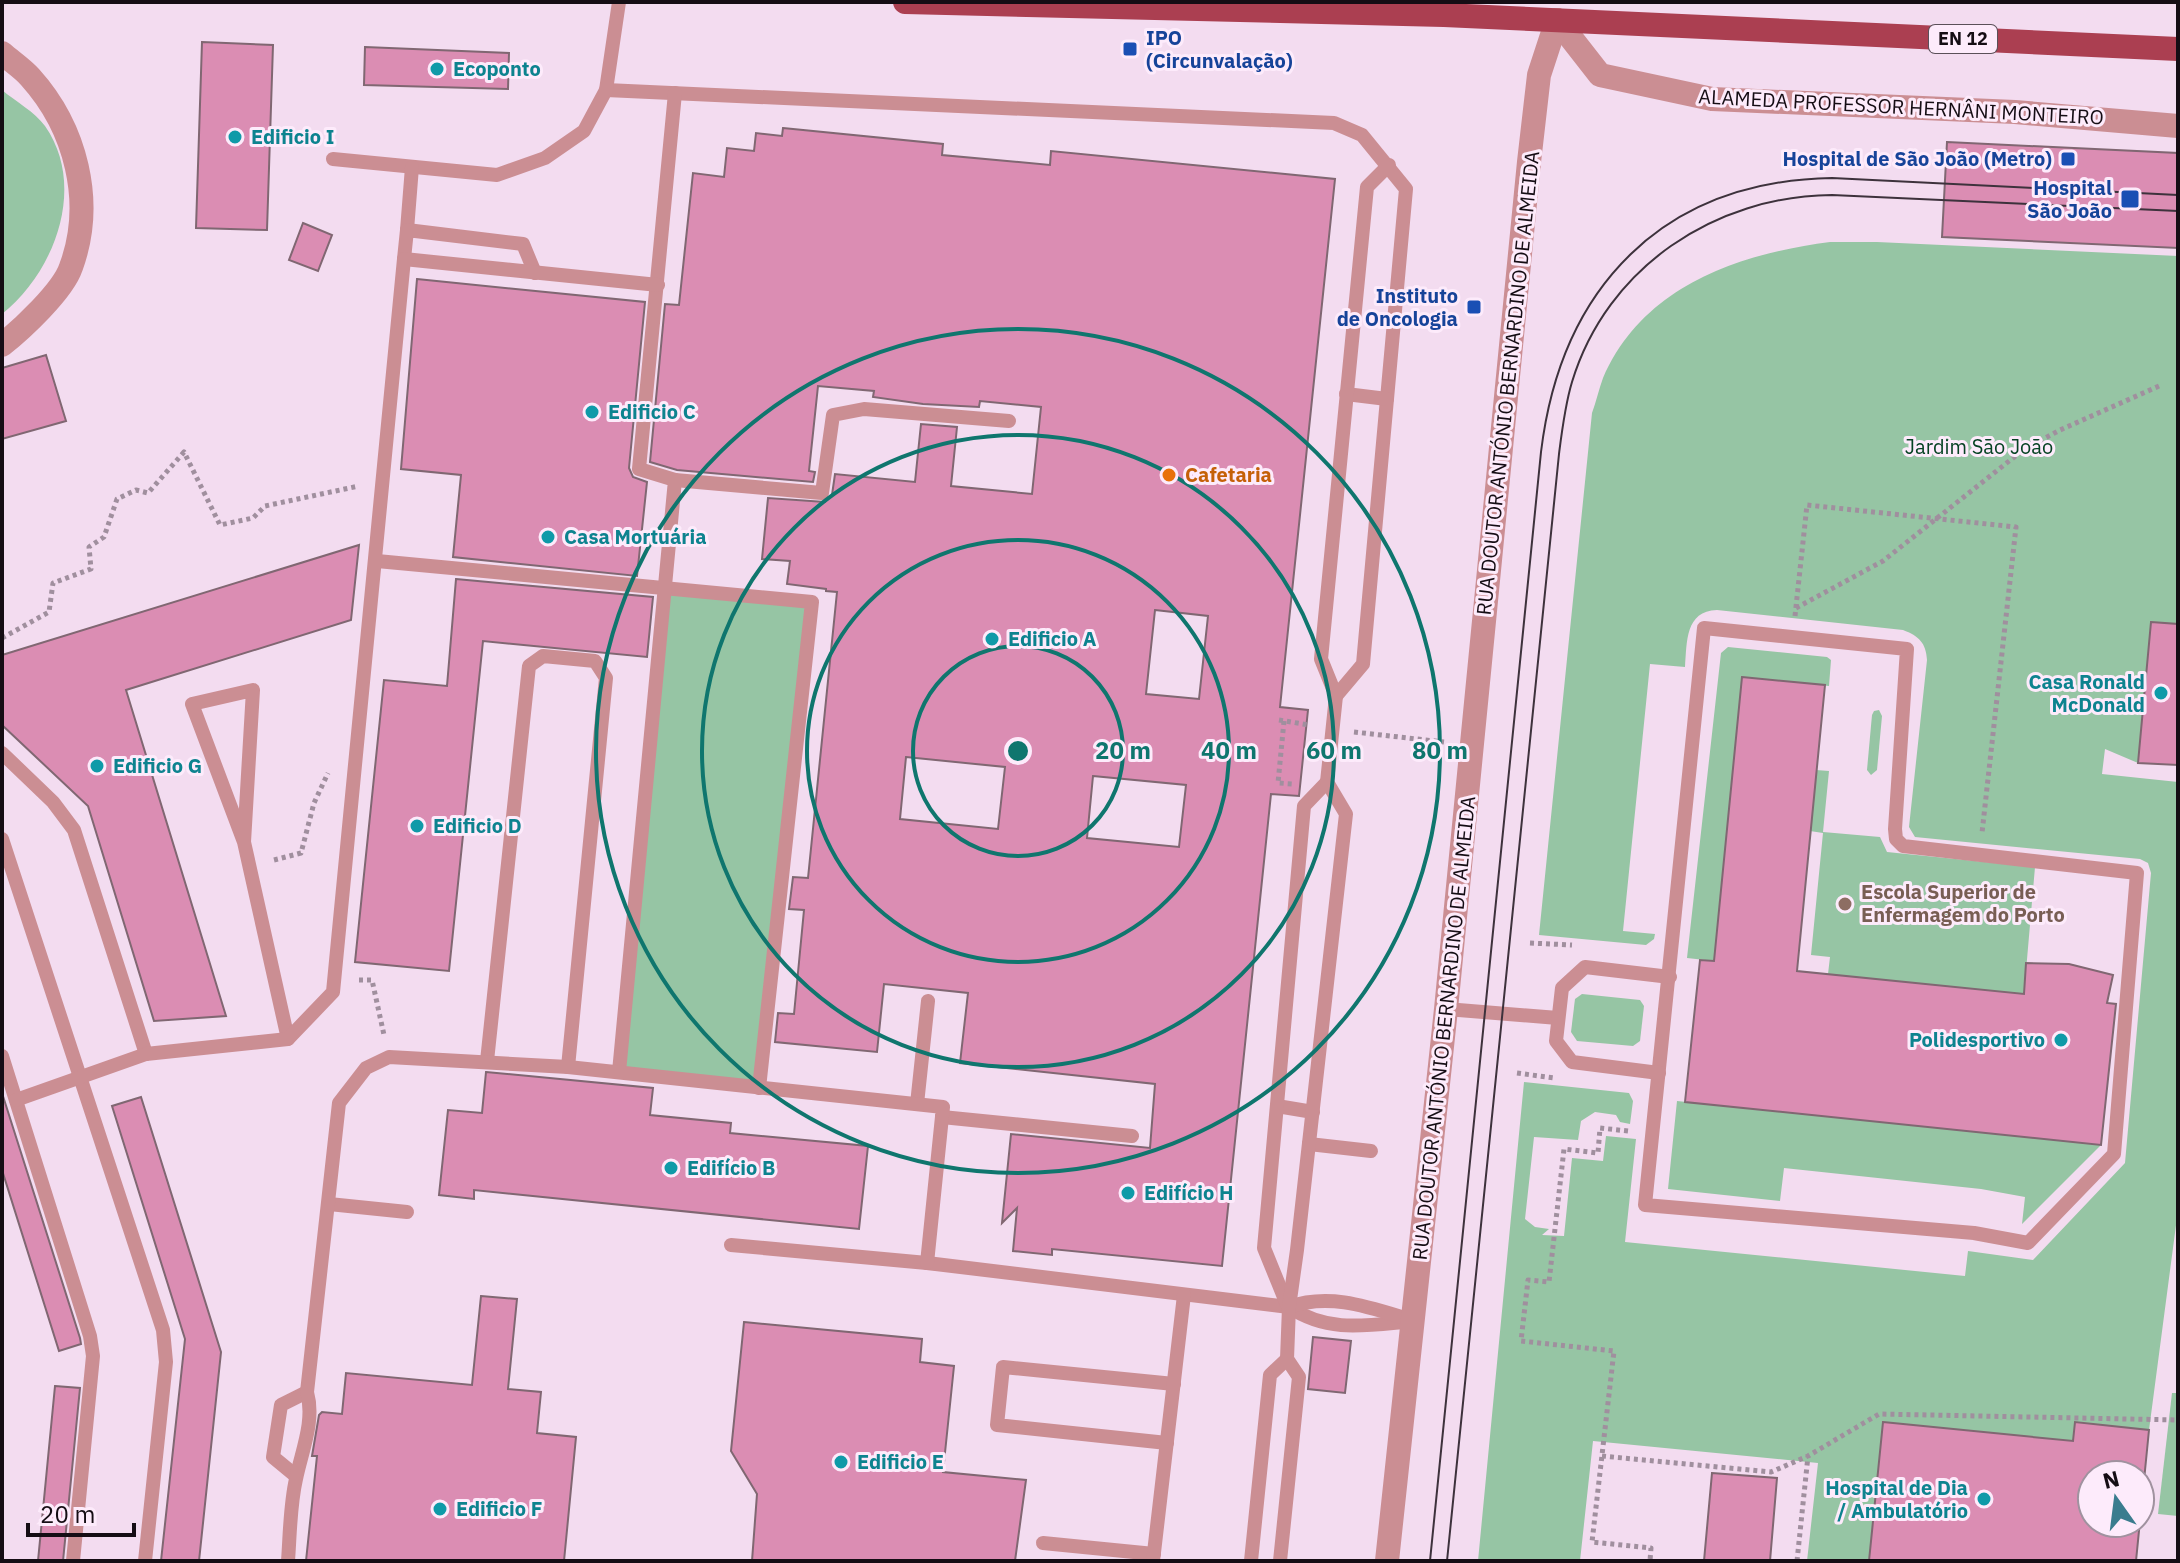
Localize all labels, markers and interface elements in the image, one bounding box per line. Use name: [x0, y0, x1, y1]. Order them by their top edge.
place label: IPO (Circunvalação): [1146, 24, 1293, 74]
road number: EN 12: [1929, 25, 1997, 53]
marker: IPO (Circunvalação): [1121, 40, 1139, 58]
place label: Ecoponto: [453, 55, 541, 82]
marker: Ecoponto: [428, 60, 446, 78]
street label: ALAMEDA PROFESSOR HERNÂNI MONTEIRO: [1698, 82, 2104, 131]
place label: Edificio I: [251, 123, 334, 150]
marker: Edificio I: [226, 128, 244, 146]
place label: Hospital de São João (Metro): [1783, 145, 2052, 172]
street label: RUA DOUTOR ANTÓNIO BERNARDINO DE ALMEIDA: [1470, 149, 1545, 616]
marker: Hospital de São João (Metro): [2059, 150, 2077, 168]
place label: Hospital São João: [2027, 174, 2112, 224]
marker: Hospital São João: [2119, 188, 2141, 210]
place label: Instituto de Oncologia: [1337, 282, 1458, 332]
marker: Instituto de Oncologia: [1465, 298, 1483, 316]
place label: Edificio C: [608, 398, 696, 425]
marker: Edificio C: [583, 403, 601, 421]
park label: Jardim São João: [1905, 433, 2053, 460]
place label: Cafetaria: [1185, 461, 1272, 488]
marker: Cafetaria: [1160, 466, 1178, 484]
place label: Casa Mortuária: [564, 523, 707, 550]
marker: Casa Mortuária: [539, 528, 557, 546]
place label: Edificio A: [1008, 625, 1097, 652]
marker: Edificio A: [983, 630, 1001, 648]
place label: Casa Ronald McDonald: [2028, 668, 2145, 718]
marker: Casa Ronald McDonald: [2152, 684, 2170, 702]
text: 20 m: [1095, 734, 1151, 766]
text: 40 m: [1201, 734, 1257, 766]
text: 60 m: [1306, 734, 1362, 766]
text: 80 m: [1412, 734, 1468, 766]
centre of rings: [1004, 737, 1032, 765]
place label: Edificio G: [113, 752, 202, 779]
marker: Edificio G: [88, 757, 106, 775]
street label: RUA DOUTOR ANTÓNIO BERNARDINO DE ALMEIDA: [1406, 794, 1481, 1261]
place label: Edificio D: [433, 812, 522, 839]
marker: Edificio D: [408, 817, 426, 835]
place label: Escola Superior de Enfermagem do Porto: [1861, 878, 2065, 928]
marker: Escola Superior de Enfermagem do Porto: [1836, 895, 1854, 913]
place label: Polidesportivo: [1909, 1026, 2045, 1053]
marker: Polidesportivo: [2052, 1031, 2070, 1049]
place label: Edifício B: [687, 1154, 775, 1181]
marker: Edifício B: [662, 1159, 680, 1177]
place label: Edifício H: [1144, 1179, 1234, 1206]
marker: Edifício H: [1119, 1184, 1137, 1202]
place label: Edificio E: [857, 1448, 944, 1475]
marker: Edificio E: [832, 1453, 850, 1471]
north arrow: [2076, 1459, 2156, 1539]
text: N: [2100, 1463, 2122, 1495]
place label: Hospital de Dia / Ambulatório: [1825, 1474, 1968, 1524]
scale bar: [28, 1487, 134, 1537]
marker: Hospital de Dia / Ambulatório: [1975, 1490, 1993, 1508]
place label: Edificio F: [456, 1495, 543, 1522]
text: 20 m: [40, 1498, 95, 1530]
marker: Edificio F: [431, 1500, 449, 1518]

